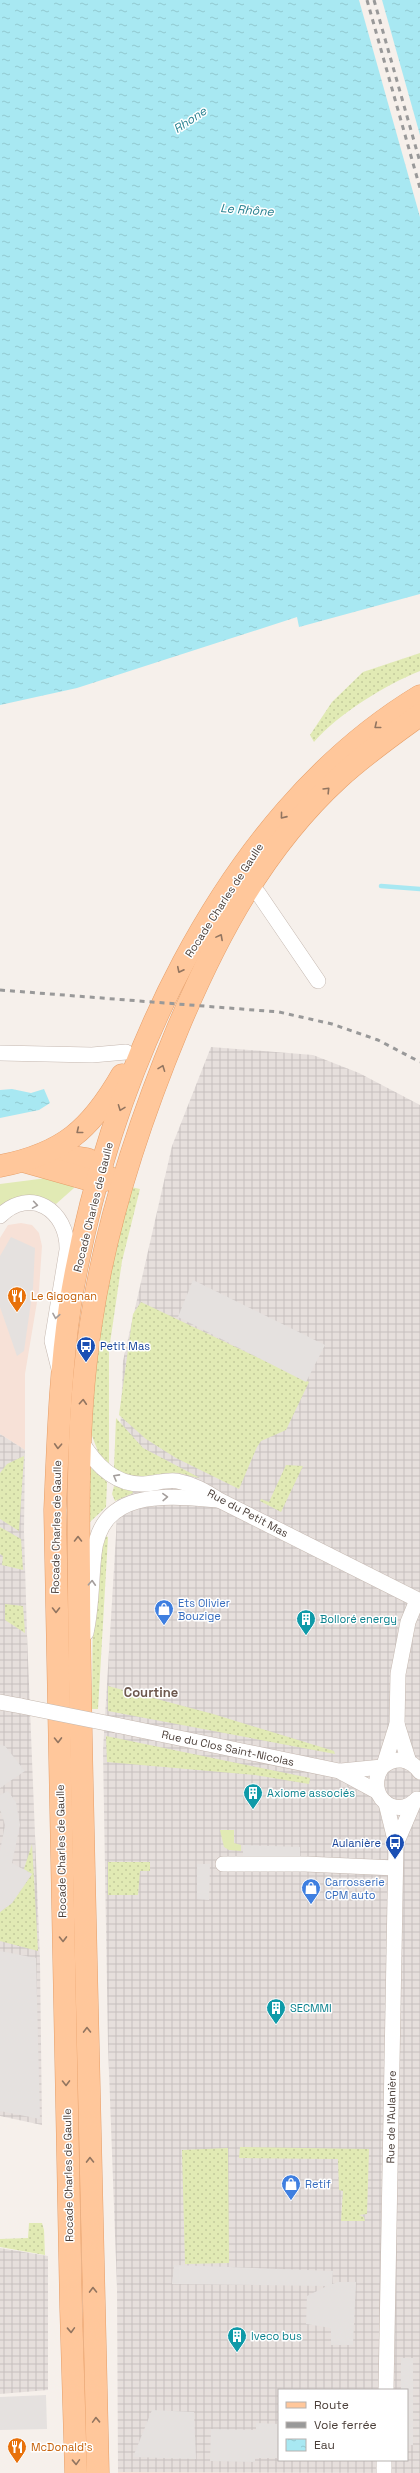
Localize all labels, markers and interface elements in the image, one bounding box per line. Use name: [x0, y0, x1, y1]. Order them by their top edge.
water label: Rhone: [170, 103, 210, 137]
water label: Le Rhône: [220, 200, 275, 220]
one-way arrow: [374, 721, 381, 728]
one-way arrow: [322, 787, 330, 795]
one-way arrow: [280, 811, 287, 818]
street label: Rocade Charles de Gaulle: [182, 840, 266, 960]
one-way arrow: [215, 934, 223, 941]
one-way arrow: [177, 966, 185, 973]
one-way arrow: [157, 1065, 165, 1072]
one-way arrow: [118, 1104, 126, 1111]
one-way arrow: [77, 1127, 84, 1134]
street label: Rocade Charles de Gaulle: [70, 1141, 116, 1273]
one-way arrow: [32, 1200, 38, 1209]
restaurant icon: Le Gigognan: [6, 1285, 28, 1313]
place label: Le Gigognan: [31, 1289, 97, 1303]
one-way arrow: [52, 1313, 61, 1320]
bus stop icon: Petit Mas: [75, 1335, 97, 1363]
place label: Petit Mas: [100, 1339, 150, 1353]
one-way arrow: [79, 1399, 87, 1405]
one-way arrow: [53, 1443, 62, 1449]
street label: Rocade Charles de Gaulle: [48, 1460, 64, 1594]
one-way arrow: [113, 1474, 120, 1482]
street label: Rue du Petit Mas: [205, 1486, 291, 1540]
one-way arrow: [161, 1492, 168, 1501]
one-way arrow: [74, 1536, 82, 1542]
one-way arrow: [88, 1580, 97, 1586]
place label: Ets Olivier Bouzige: [178, 1596, 230, 1623]
shop icon: Ets Olivier Bouzige: [153, 1598, 175, 1626]
one-way arrow: [52, 1607, 60, 1613]
building icon: Bolloré energy: [295, 1608, 317, 1636]
place label: Bolloré energy: [320, 1612, 397, 1626]
district label: Courtine: [124, 1684, 178, 1701]
street label: Rue du Clos Saint-Nicolas: [160, 1727, 296, 1769]
one-way arrow: [54, 1737, 63, 1743]
building icon: Axiome associés: [242, 1782, 264, 1810]
street label: Rocade Charles de Gaulle: [53, 1784, 69, 1918]
place label: Axiome associés: [267, 1786, 355, 1800]
bus stop icon: Aulanière: [384, 1832, 406, 1860]
place label: Aulanière: [332, 1836, 381, 1850]
place label: Carrosserie CPM auto: [325, 1875, 385, 1902]
shop icon: Carrosserie CPM auto: [300, 1877, 322, 1905]
one-way arrow: [59, 1936, 67, 1942]
building icon: SECMMI: [265, 1997, 287, 2025]
place label: SECMMI: [290, 2001, 332, 2015]
one-way arrow: [83, 2027, 91, 2033]
street label: Rue de l'Aulanière: [383, 2070, 399, 2164]
one-way arrow: [62, 2080, 70, 2086]
street label: Rocade Charles de Gaulle: [60, 2108, 76, 2242]
one-way arrow: [86, 2157, 94, 2163]
shop icon: Retif: [280, 2173, 302, 2201]
place label: Retif: [305, 2177, 331, 2191]
one-way arrow: [89, 2287, 97, 2293]
building icon: Iveco bus: [226, 2325, 248, 2353]
one-way arrow: [67, 2327, 75, 2333]
place label: Iveco bus: [251, 2329, 302, 2343]
legend: [278, 2389, 408, 2461]
text: Route: [314, 2397, 349, 2413]
one-way arrow: [92, 2417, 101, 2423]
text: Voie ferrée: [314, 2417, 377, 2433]
restaurant icon: McDonald's: [6, 2436, 28, 2464]
text: Eau: [314, 2437, 335, 2453]
place label: McDonald's: [31, 2440, 93, 2454]
one-way arrow: [71, 2459, 80, 2465]

